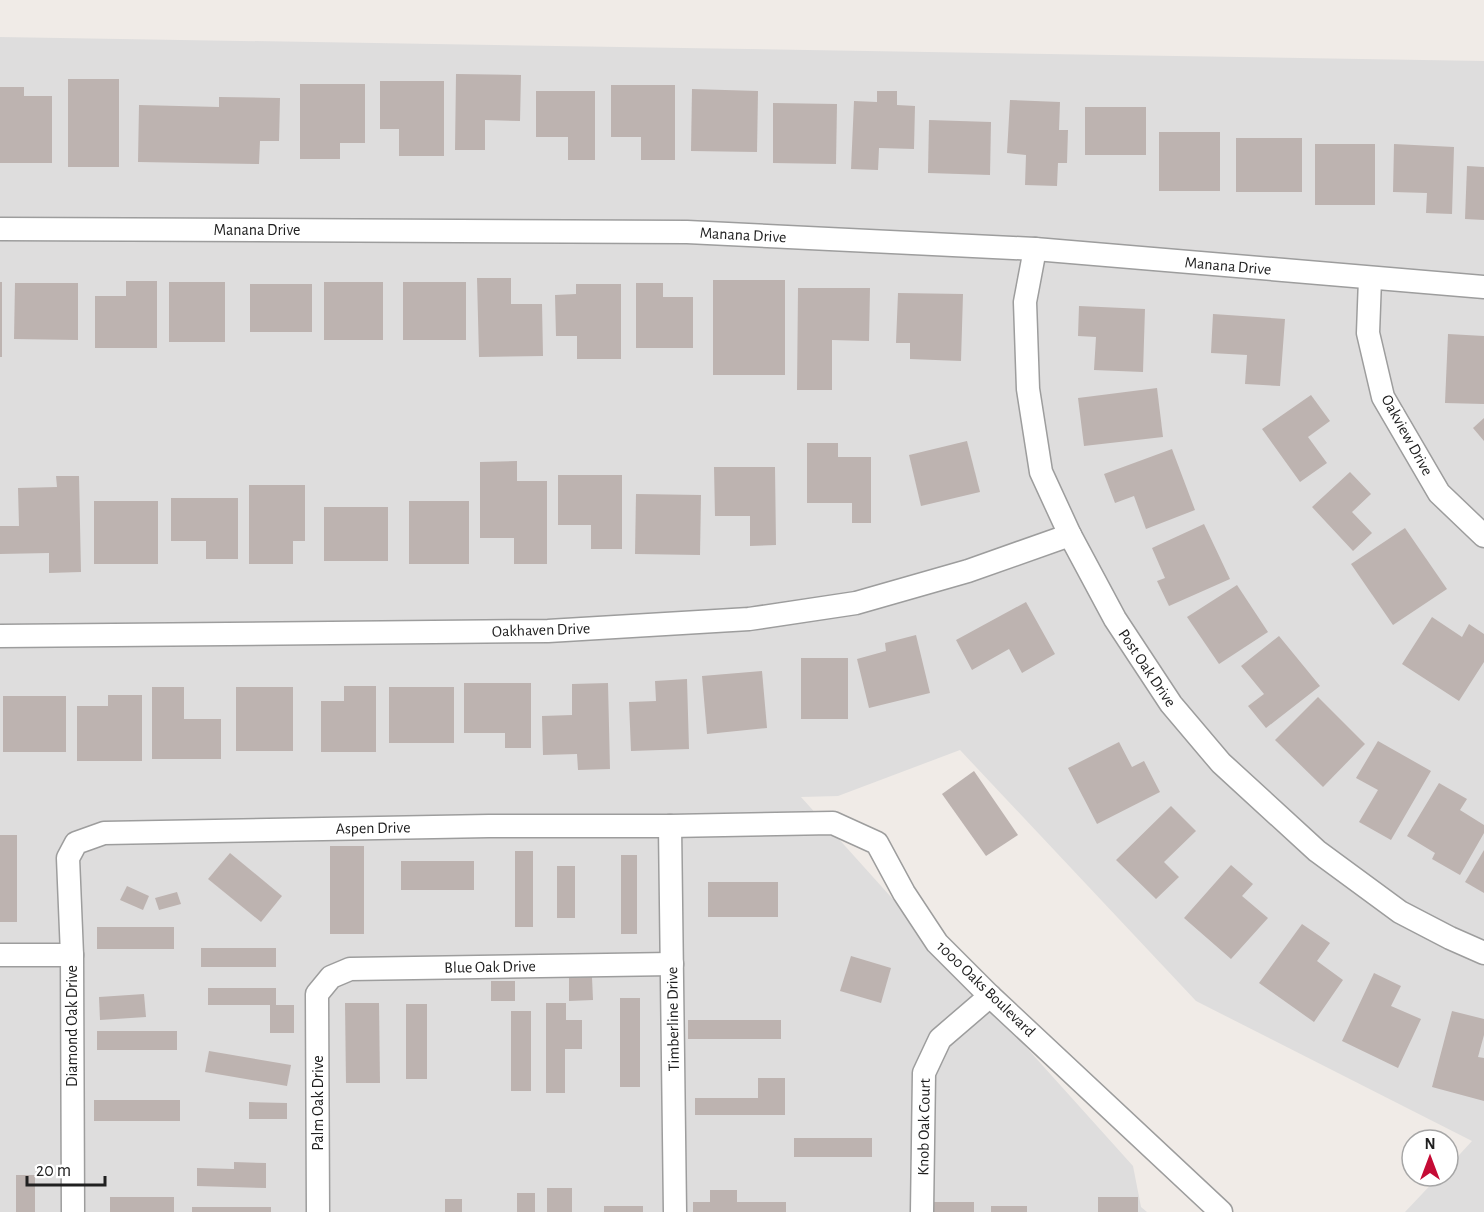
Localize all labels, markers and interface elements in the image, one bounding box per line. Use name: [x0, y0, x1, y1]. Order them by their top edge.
street label: Manana Drive: [214, 222, 300, 238]
street label: Manana Drive: [699, 225, 787, 245]
street label: Manana Drive: [1184, 254, 1272, 278]
street label: Oakview Drive: [1378, 392, 1436, 478]
street label: Oakhaven Drive: [492, 620, 590, 640]
street label: Post Oak Drive: [1115, 626, 1179, 710]
street label: Aspen Drive: [335, 819, 411, 837]
street label: 1000 Oaks Boulevard: [934, 938, 1038, 1040]
street label: Blue Oak Drive: [444, 958, 536, 976]
street label: Diamond Oak Drive: [64, 965, 80, 1087]
street label: Timberline Drive: [664, 967, 682, 1071]
street label: Palm Oak Drive: [310, 1055, 326, 1151]
street label: Knob Oak Court: [915, 1078, 933, 1176]
north arrow: [1400, 1128, 1460, 1188]
text: N: [1424, 1136, 1436, 1152]
scale bar: [27, 1149, 105, 1187]
text: 20 m: [36, 1162, 71, 1180]

